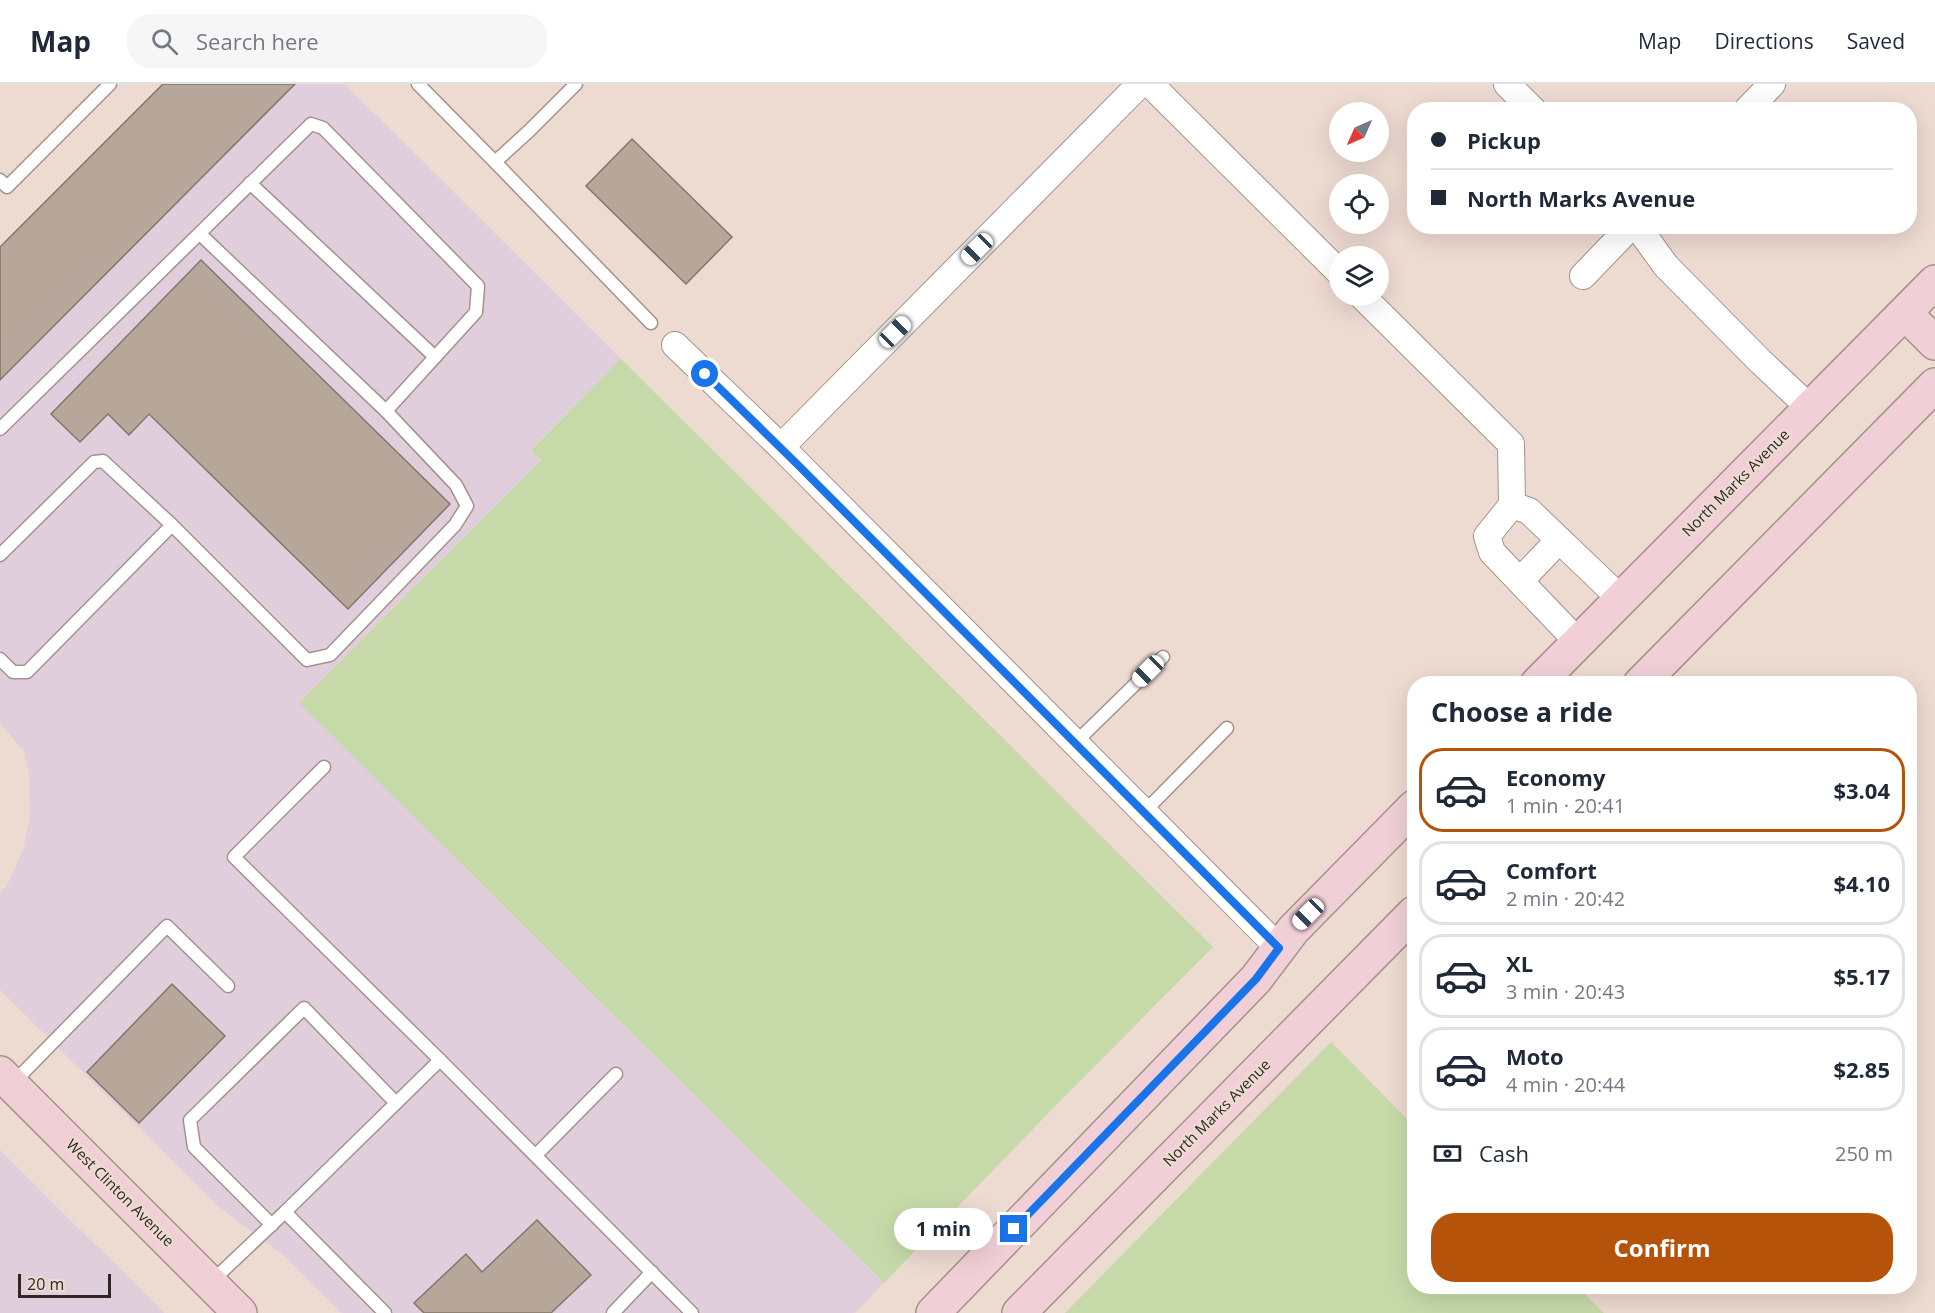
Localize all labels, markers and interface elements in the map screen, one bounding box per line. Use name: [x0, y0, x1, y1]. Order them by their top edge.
search box: [127, 14, 547, 68]
text: Map: [30, 22, 91, 60]
icon: search: [148, 25, 181, 58]
text: Search here: [196, 26, 319, 56]
text: Map: [1638, 27, 1681, 55]
text: Directions: [1714, 27, 1814, 55]
text: Saved: [1847, 27, 1905, 55]
north arrow: [1329, 102, 1389, 162]
map controls: [1329, 102, 1389, 306]
text: Pickup: [1467, 125, 1541, 155]
button: locate: [1329, 174, 1389, 234]
text: North Marks Avenue: [1467, 183, 1695, 213]
car: [958, 230, 996, 268]
button: layers: [1329, 246, 1389, 306]
car: [876, 313, 914, 351]
route start: [691, 360, 718, 387]
street label: North Marks Avenue: [1677, 424, 1793, 540]
car: [1129, 652, 1167, 690]
text: Choose a ride: [1431, 693, 1613, 730]
text: Economy: [1506, 762, 1605, 792]
icon: car: [1434, 763, 1488, 817]
text: $3.04: [1833, 775, 1890, 805]
text: 1 min · 20:41: [1506, 792, 1625, 819]
text: Comfort: [1506, 855, 1597, 885]
icon: car: [1434, 856, 1488, 910]
text: $4.10: [1833, 868, 1890, 898]
text: 2 min · 20:42: [1506, 885, 1625, 912]
car: [1289, 895, 1327, 933]
text: XL: [1506, 948, 1533, 978]
icon: car: [1434, 949, 1488, 1003]
text: $5.17: [1833, 961, 1890, 991]
text: 3 min · 20:43: [1506, 978, 1625, 1005]
text: Moto: [1506, 1041, 1564, 1071]
icon: car: [1434, 1042, 1488, 1096]
street label: North Marks Avenue: [1158, 1054, 1274, 1170]
text: $2.85: [1833, 1054, 1890, 1084]
text: 4 min · 20:44: [1506, 1071, 1625, 1098]
street label: West Clinton Avenue: [63, 1134, 179, 1250]
icon: cash: [1431, 1137, 1464, 1170]
text: Cash: [1479, 1138, 1529, 1168]
text: 250 m: [1835, 1140, 1893, 1167]
callout: 1 min: [894, 1208, 993, 1250]
button: Confirm: [1431, 1213, 1893, 1282]
text: 1 min: [916, 1215, 971, 1242]
route end: [1000, 1215, 1027, 1242]
scale bar: [18, 1271, 111, 1298]
text: 20 m: [27, 1273, 64, 1295]

